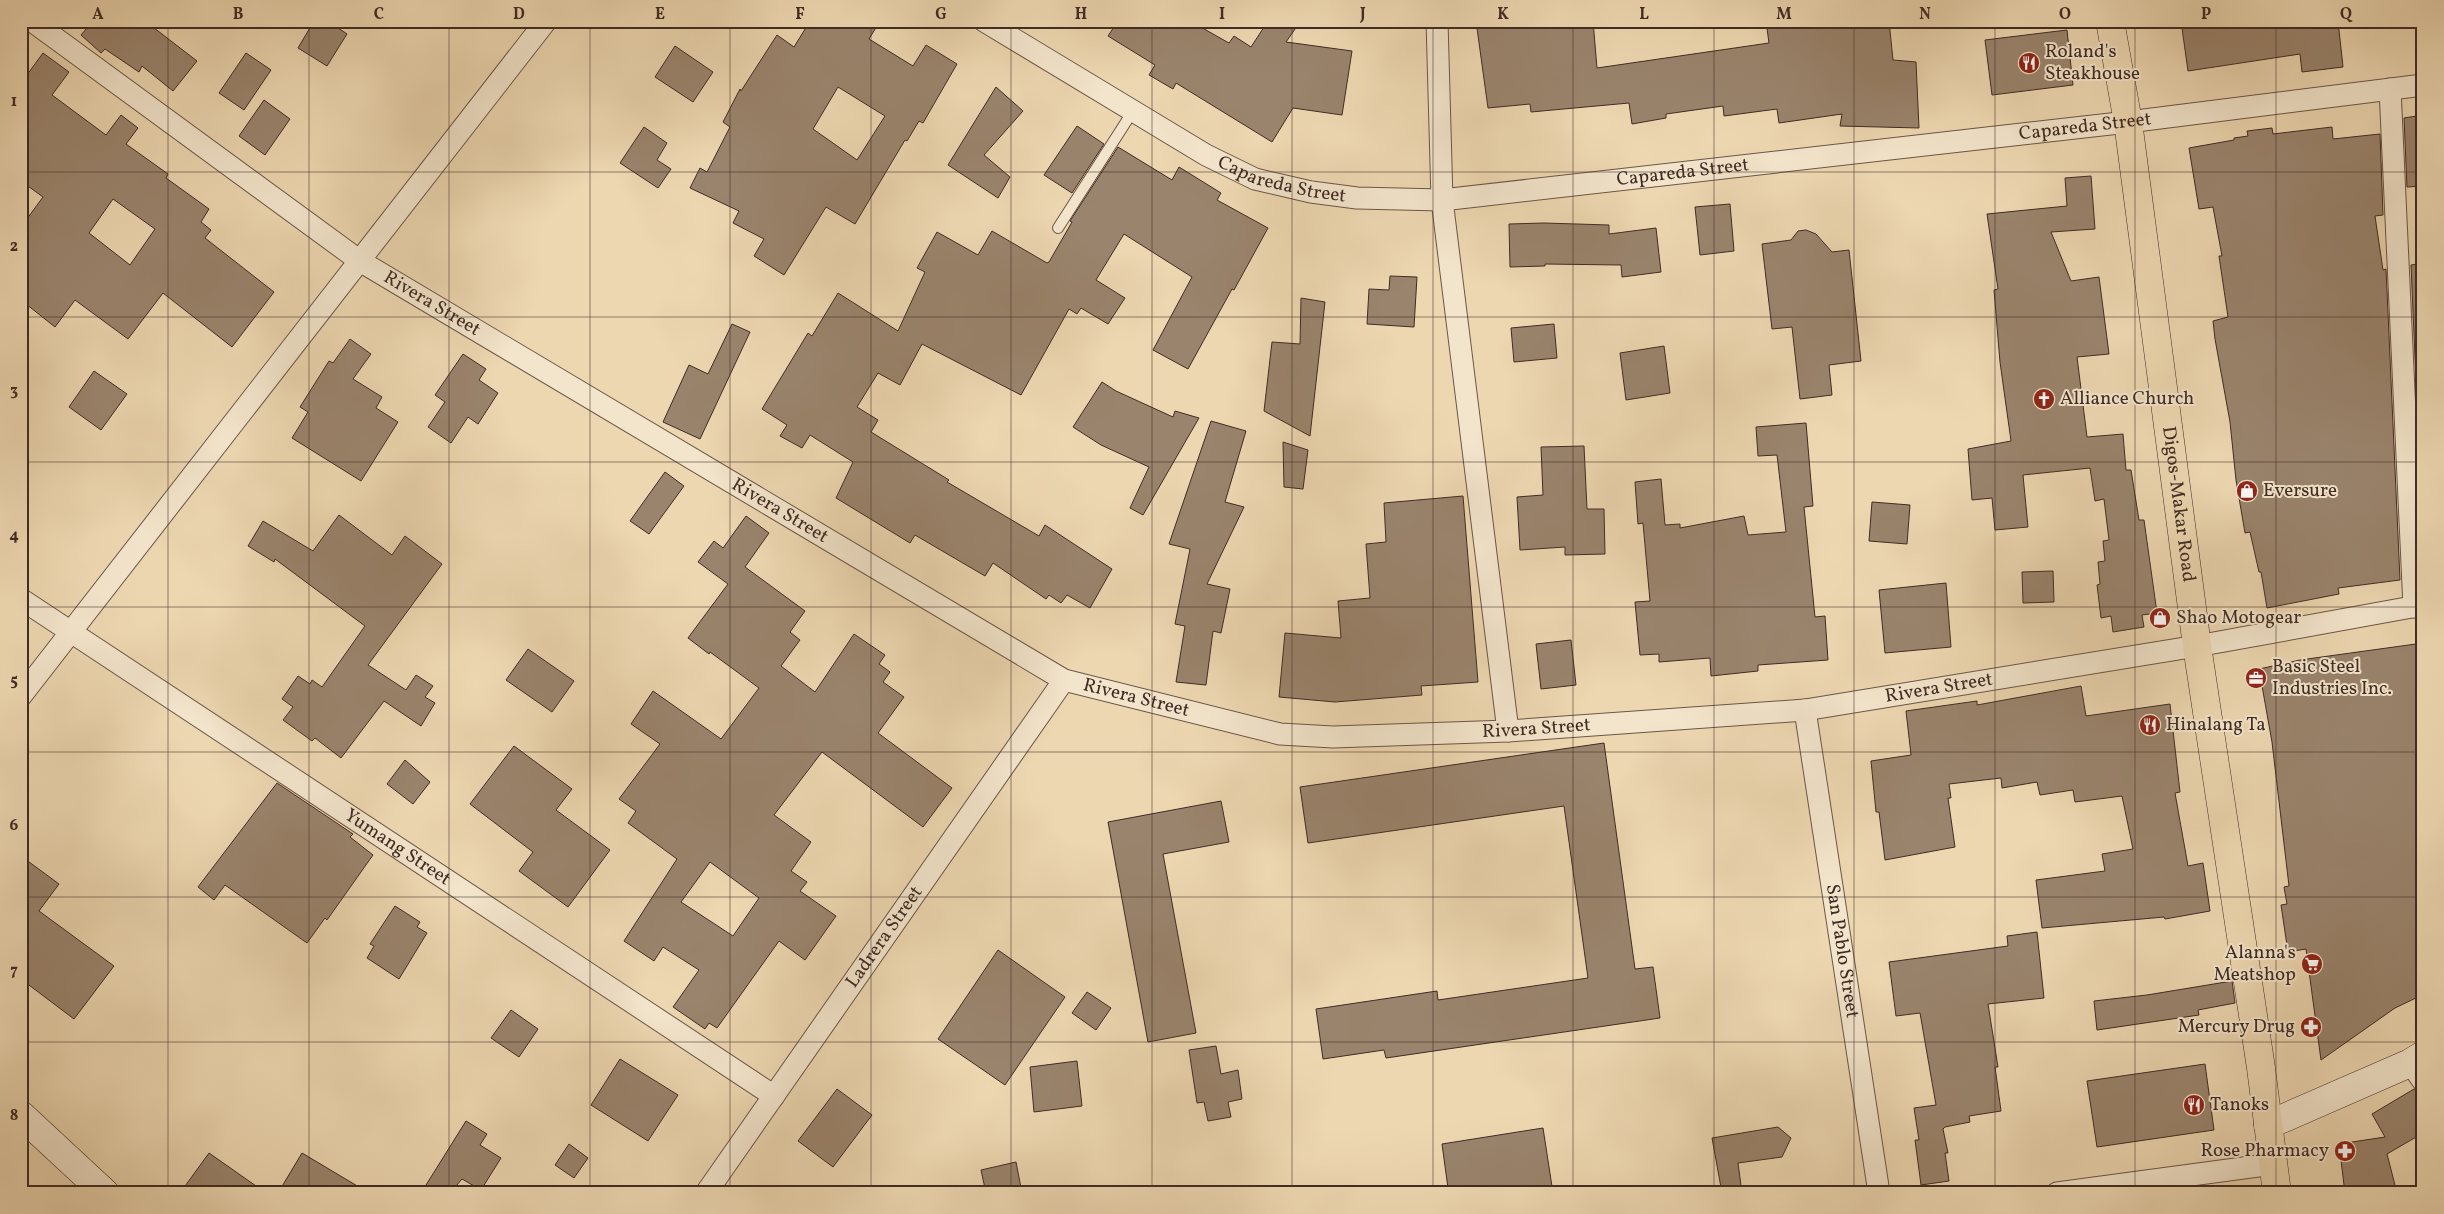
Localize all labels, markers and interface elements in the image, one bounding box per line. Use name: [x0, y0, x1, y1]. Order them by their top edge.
text: A: [92, 4, 104, 26]
text: B: [233, 4, 244, 26]
text: C: [374, 4, 384, 26]
text: D: [513, 4, 525, 26]
text: E: [655, 4, 665, 26]
text: F: [795, 4, 805, 26]
text: G: [935, 4, 947, 26]
text: H: [1075, 4, 1087, 26]
text: I: [1219, 4, 1225, 26]
text: J: [1359, 4, 1366, 26]
text: K: [1497, 4, 1509, 26]
text: L: [1639, 4, 1649, 26]
text: M: [1776, 4, 1792, 26]
text: N: [1919, 4, 1931, 26]
text: O: [2059, 4, 2071, 26]
text: P: [2201, 4, 2211, 26]
text: Q: [2340, 4, 2353, 26]
place label: Roland's Steakhouse: [2045, 39, 2140, 87]
restaurant icon: Roland's Steakhouse: [2017, 51, 2041, 75]
text: 1: [11, 91, 17, 113]
street label: Capareda Street: [2018, 106, 2153, 147]
street label: Capareda Street: [1213, 150, 1348, 209]
street label: Capareda Street: [1615, 152, 1751, 193]
text: 2: [10, 236, 18, 258]
street label: Rivera Street: [378, 265, 485, 343]
text: 3: [10, 380, 18, 402]
place label: Alliance Church: [2060, 386, 2194, 412]
church icon: Alliance Church: [2032, 387, 2056, 411]
street label: Digos-Makar Road: [2155, 425, 2201, 584]
street label: Rivera Street: [726, 472, 833, 550]
place label: Eversure: [2263, 478, 2337, 504]
shop icon: Eversure: [2235, 479, 2259, 503]
text: 4: [9, 525, 19, 547]
place label: Shao Motogear: [2176, 605, 2301, 631]
shop icon: Shao Motogear: [2148, 606, 2172, 630]
place label: Basic Steel Industries Inc.: [2272, 654, 2392, 702]
street label: Rivera Street: [1883, 666, 1995, 710]
office icon: Basic Steel Industries Inc.: [2244, 666, 2268, 690]
text: 5: [10, 670, 18, 692]
street label: Rivera Street: [1080, 672, 1192, 724]
street label: Rivera Street: [1482, 712, 1592, 745]
place label: Hinalang Ta: [2166, 712, 2266, 738]
restaurant icon: Hinalang Ta: [2138, 713, 2162, 737]
street label: Yumang Street: [339, 803, 456, 892]
text: 6: [10, 815, 19, 837]
street label: Ladrera Street: [840, 881, 929, 993]
street label: San Pablo Street: [1819, 882, 1865, 1020]
place label: Alanna's Meatshop: [2213, 940, 2296, 988]
supermarket icon: Alanna's Meatshop: [2300, 952, 2324, 976]
text: 7: [10, 960, 18, 982]
place label: Mercury Drug: [2178, 1014, 2295, 1040]
pharmacy icon: Mercury Drug: [2299, 1015, 2323, 1039]
place label: Tanoks: [2210, 1092, 2269, 1118]
restaurant icon: Tanoks: [2182, 1093, 2206, 1117]
text: 8: [10, 1105, 18, 1127]
place label: Rose Pharmacy: [2201, 1138, 2329, 1164]
pharmacy icon: Rose Pharmacy: [2333, 1139, 2357, 1163]

